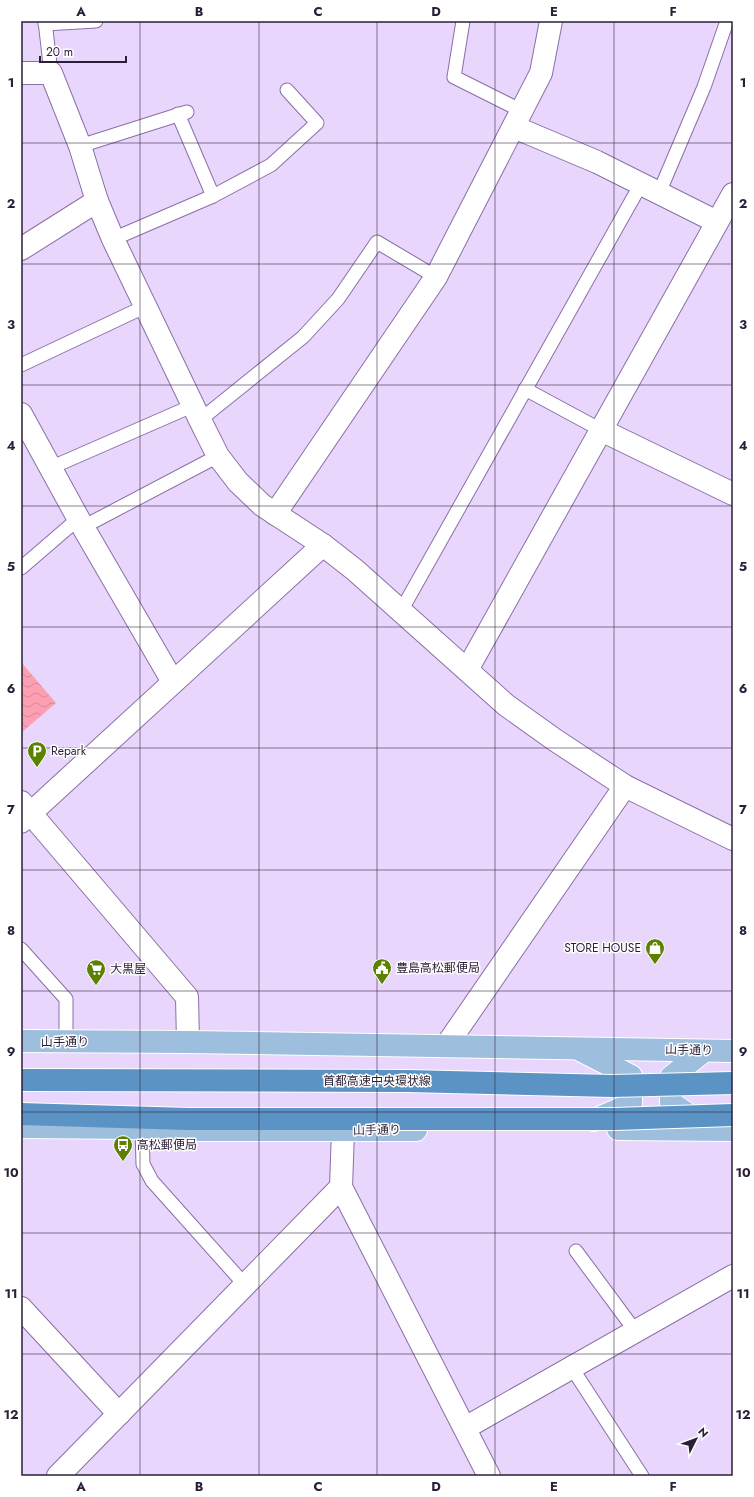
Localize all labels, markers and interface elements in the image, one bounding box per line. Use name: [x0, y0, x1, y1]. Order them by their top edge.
text: A: [75, 2, 86, 21]
text: B: [195, 2, 204, 21]
text: C: [313, 2, 323, 21]
text: D: [431, 2, 441, 21]
text: E: [550, 2, 558, 21]
text: F: [669, 2, 677, 21]
scale bar: [40, 38, 126, 64]
text: 20 m: [46, 43, 73, 61]
text: 1: [8, 73, 14, 92]
text: 1: [740, 73, 746, 92]
text: 2: [7, 194, 15, 213]
text: 2: [739, 194, 747, 213]
text: 3: [7, 315, 15, 334]
text: 3: [739, 315, 747, 334]
text: 4: [6, 436, 16, 455]
text: 4: [738, 436, 748, 455]
text: 5: [7, 557, 15, 576]
text: 5: [739, 557, 747, 576]
text: 6: [7, 679, 16, 698]
text: 6: [739, 679, 748, 698]
parking icon: Repark: [26, 740, 48, 768]
place label: Repark: [51, 742, 87, 760]
text: 7: [7, 800, 15, 819]
text: 7: [739, 800, 747, 819]
text: 8: [7, 921, 15, 940]
text: 8: [739, 921, 747, 940]
shop icon: STORE HOUSE: [644, 937, 666, 965]
place label: STORE HOUSE: [564, 939, 641, 957]
public building icon: 豊島高松郵便局: [371, 957, 393, 985]
supermarket icon: 大黒屋: [85, 958, 107, 986]
place label: 豊島高松郵便局: [396, 959, 480, 977]
place label: 大黒屋: [110, 960, 146, 978]
street label: 山手通り: [41, 1033, 89, 1051]
street label: 山手通り: [665, 1041, 713, 1059]
text: 9: [7, 1042, 16, 1061]
text: 9: [739, 1042, 748, 1061]
street label: 首都高速中央環状線: [323, 1072, 431, 1090]
street label: 山手通り: [353, 1121, 401, 1139]
bus stop icon: 高松郵便局: [112, 1134, 134, 1162]
place label: 高松郵便局: [137, 1136, 197, 1154]
text: 10: [3, 1163, 19, 1182]
text: 10: [735, 1163, 751, 1182]
text: 11: [4, 1284, 18, 1303]
text: 11: [736, 1284, 750, 1303]
text: 12: [3, 1405, 19, 1424]
text: 12: [735, 1405, 751, 1424]
north arrow: [676, 1419, 716, 1459]
text: N: [695, 1424, 712, 1441]
text: A: [75, 1477, 86, 1496]
text: B: [195, 1477, 204, 1496]
text: C: [313, 1477, 323, 1496]
text: D: [431, 1477, 441, 1496]
text: E: [550, 1477, 558, 1496]
text: F: [669, 1477, 677, 1496]

